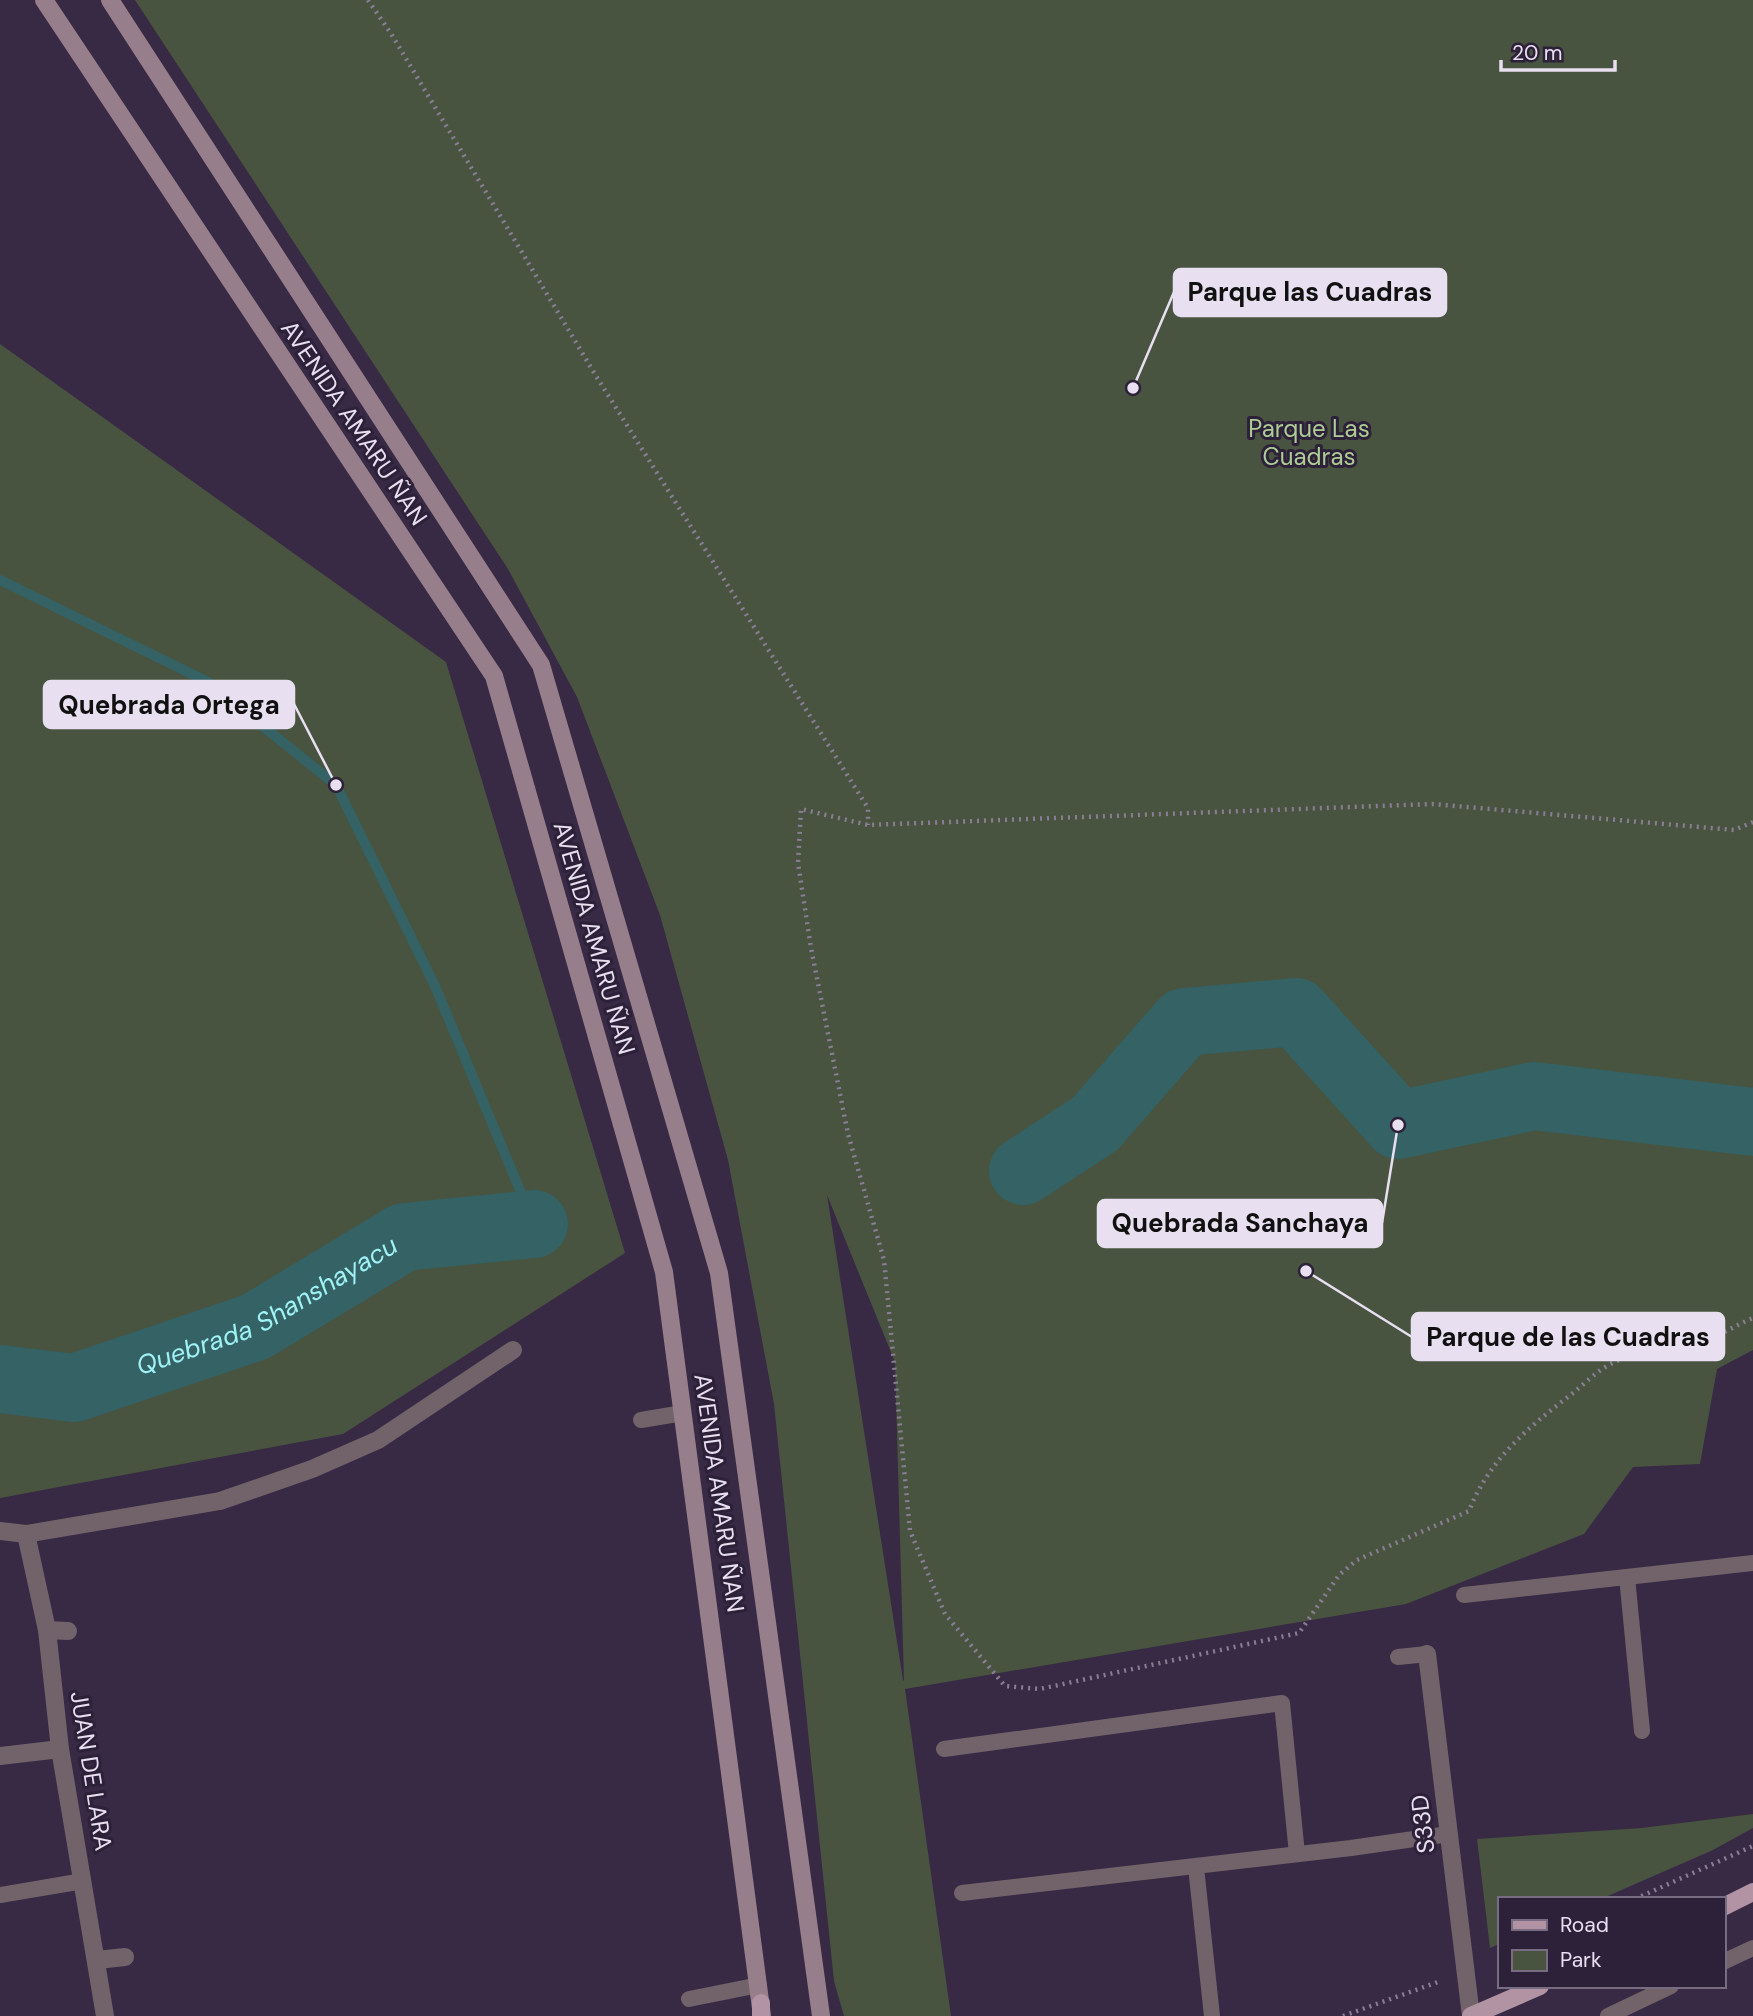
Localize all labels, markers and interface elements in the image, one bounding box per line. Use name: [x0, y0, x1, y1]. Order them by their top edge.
scale bar: [1501, 28, 1615, 72]
text: 20 m: [1512, 39, 1563, 67]
callout: Parque las Cuadras: [1174, 269, 1446, 316]
text: Parque las Cuadras: [1188, 275, 1432, 309]
street label: AVENIDA AMARU ÑAN: [274, 314, 435, 531]
park label: Parque Las Cuadras: [1248, 413, 1370, 472]
callout: Quebrada Ortega: [44, 681, 294, 728]
text: Quebrada Ortega: [58, 688, 280, 722]
street label: AVENIDA AMARU ÑAN: [546, 818, 643, 1058]
callout: Quebrada Sanchaya: [1098, 1200, 1382, 1247]
text: Quebrada Sanchaya: [1112, 1206, 1368, 1240]
water label: Quebrada Shanshayacu: [132, 1228, 404, 1383]
callout: Parque de las Cuadras: [1412, 1313, 1724, 1360]
text: Parque de las Cuadras: [1426, 1320, 1710, 1354]
street label: AVENIDA AMARU ÑAN: [687, 1372, 752, 1614]
street label: JUAN DE LARA: [64, 1689, 119, 1853]
street label: S33D: [1404, 1793, 1441, 1855]
legend: [1498, 1897, 1725, 1988]
text: Road: [1560, 1911, 1609, 1939]
text: Park: [1560, 1946, 1602, 1974]

